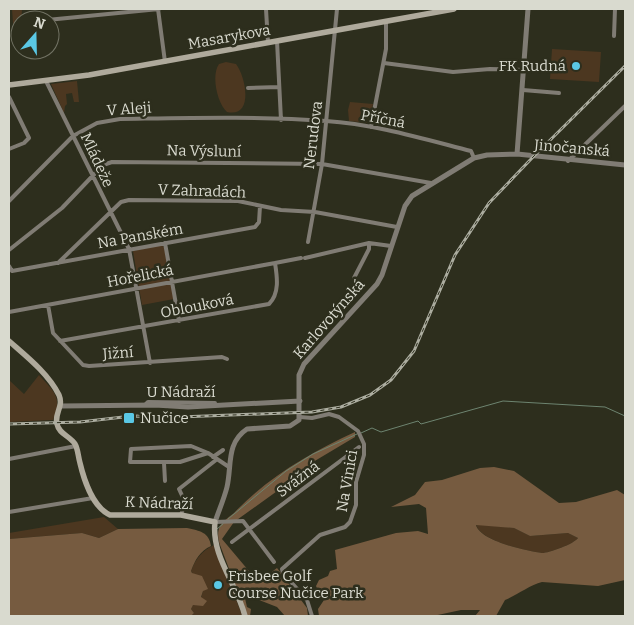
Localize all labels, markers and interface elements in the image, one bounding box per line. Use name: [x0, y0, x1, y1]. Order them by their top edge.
north arrow: [10, 10, 60, 60]
text: N: [31, 13, 47, 33]
street label: Masarykova: [186, 21, 272, 53]
place label: FK Rudná: [499, 57, 566, 75]
marker: FK Rudná: [570, 60, 582, 72]
street label: V Aleji: [106, 98, 152, 120]
street label: Nerudova: [300, 100, 326, 170]
street label: Příčná: [359, 106, 407, 132]
street label: Mládeže: [77, 130, 117, 190]
street label: Jinočanská: [532, 136, 611, 160]
street label: Na Výsluní: [167, 141, 242, 161]
street label: V Zahradách: [158, 180, 247, 202]
street label: Na Panském: [96, 219, 185, 252]
street label: Hořelická: [105, 261, 175, 291]
street label: Karlovotýnská: [290, 276, 368, 362]
street label: Oblouková: [159, 290, 235, 322]
street label: Jižní: [101, 343, 134, 363]
street label: U Nádraží: [146, 383, 216, 401]
place label: Nučice: [140, 409, 189, 427]
marker: Nučice: [122, 411, 136, 425]
street label: Na Vinici: [333, 448, 361, 514]
street label: Svážná: [273, 457, 323, 501]
street label: K Nádraží: [124, 493, 194, 513]
place label: Frisbee Golf Course Nučice Park: [228, 567, 364, 602]
marker: Frisbee Golf Course Nučice Park: [212, 579, 224, 591]

